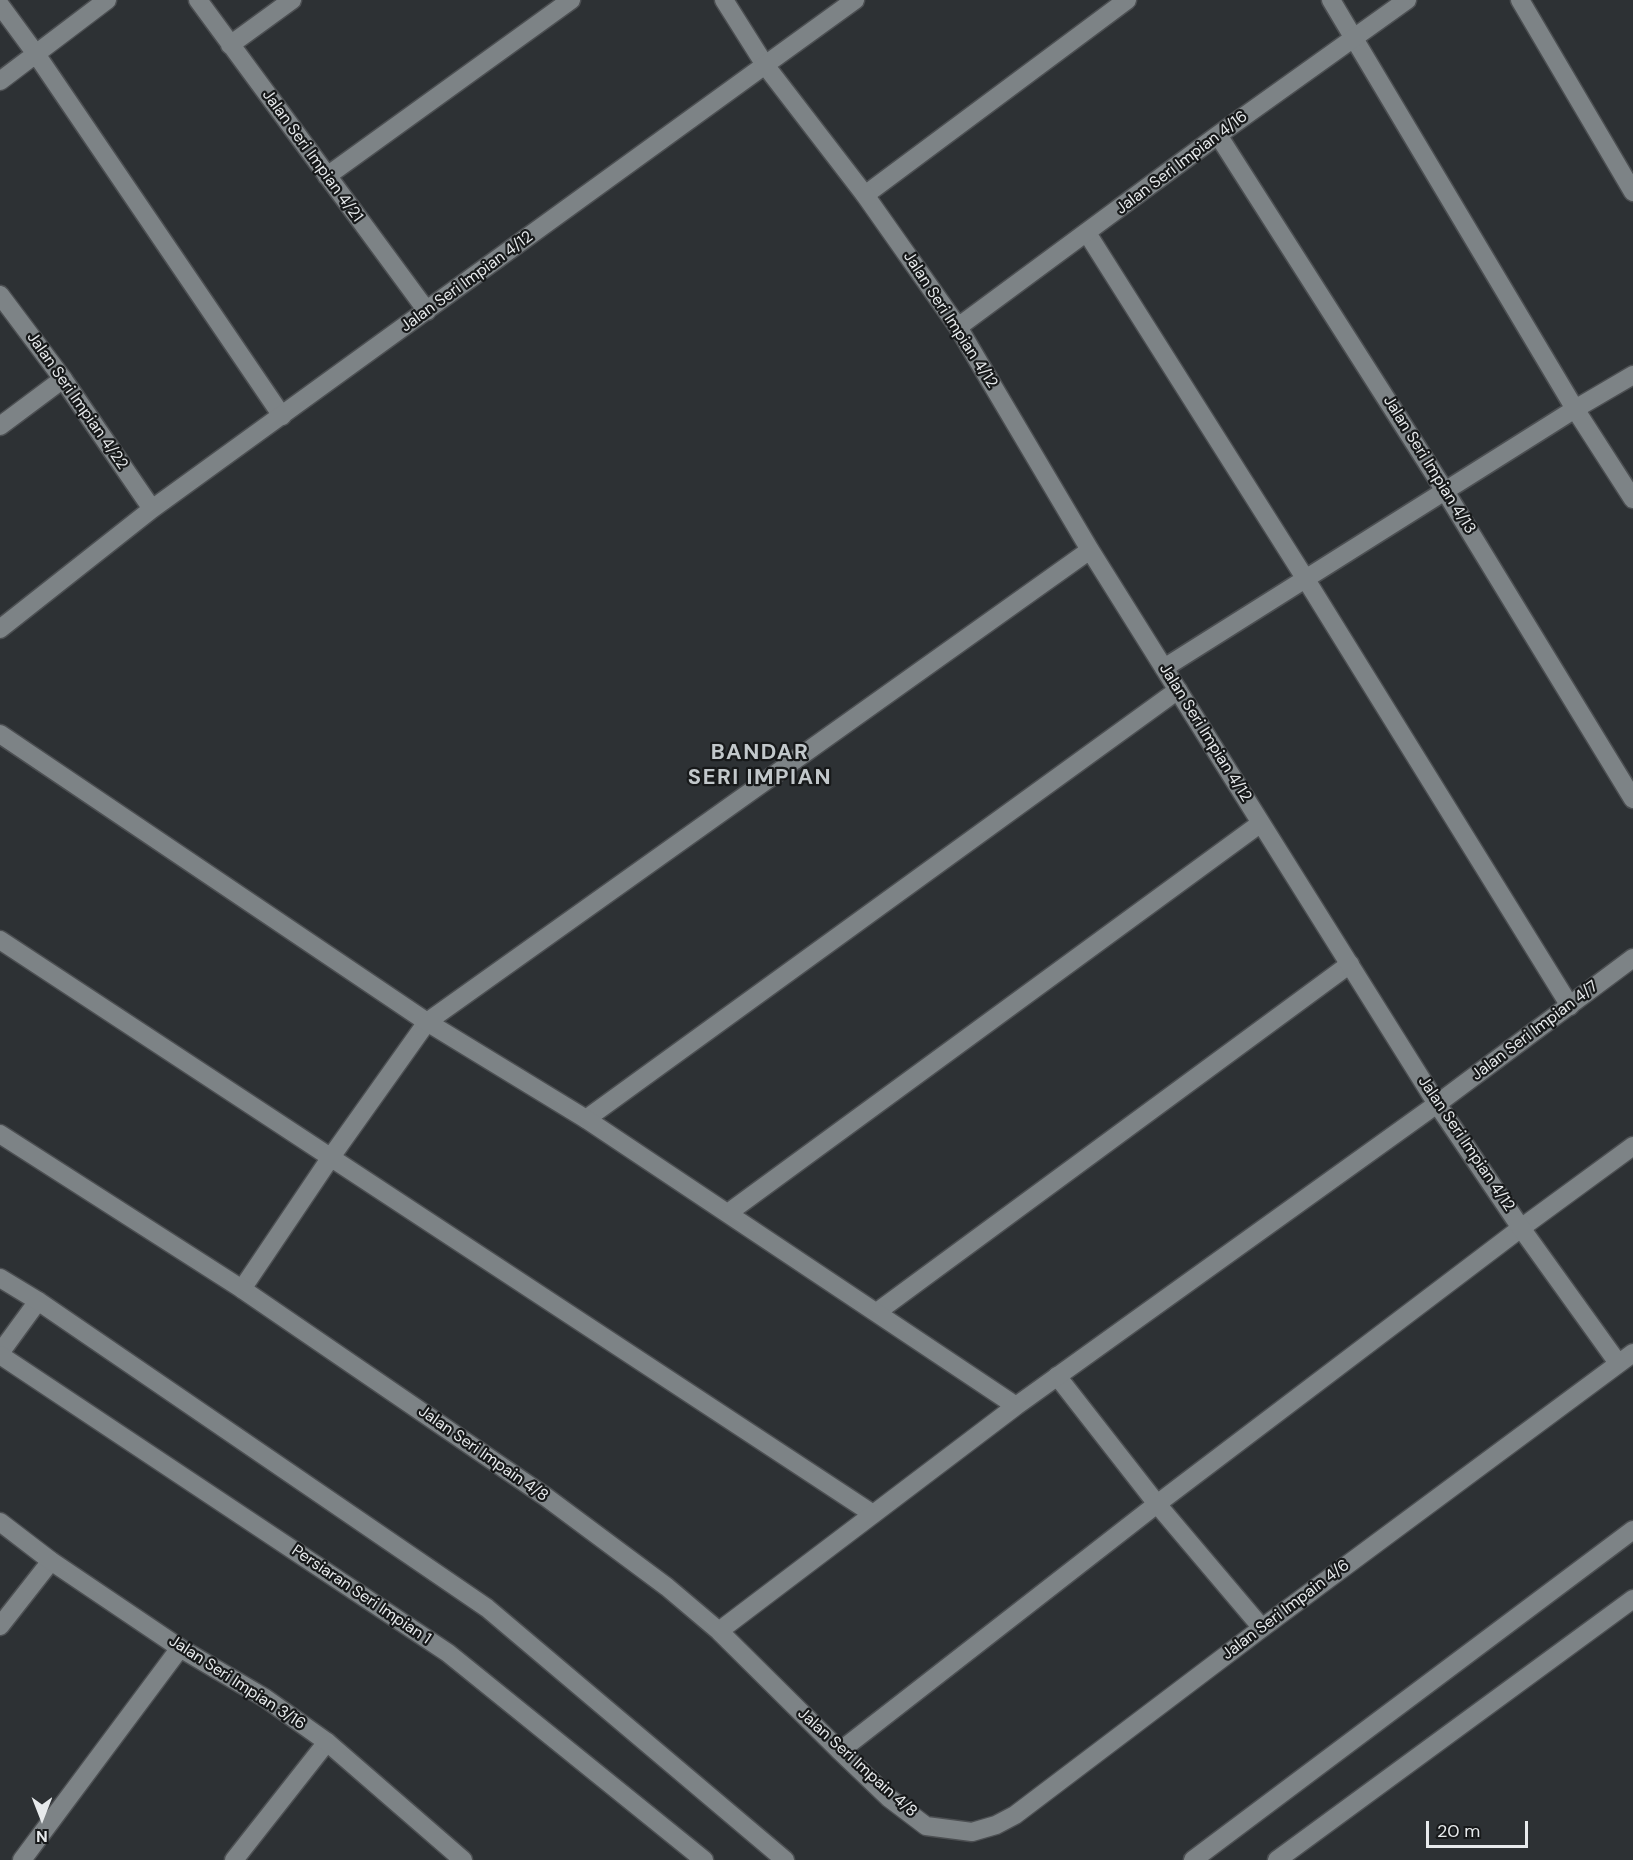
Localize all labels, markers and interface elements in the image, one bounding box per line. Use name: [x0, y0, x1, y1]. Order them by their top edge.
street label: Jalan Seri Impian 4/21: [258, 86, 366, 226]
street label: Jalan Seri Impian 4/16: [1112, 107, 1252, 219]
street label: Jalan Seri Impian 4/12: [397, 228, 537, 336]
street label: Jalan Seri Impian 4/12: [899, 248, 1001, 392]
street label: Jalan Seri Impian 4/22: [22, 329, 132, 473]
street label: Jalan Seri Impian 4/13: [1379, 392, 1479, 538]
street label: Jalan Seri Impian 4/12: [1155, 660, 1255, 806]
district label: BANDAR SERI IMPIAN: [688, 740, 832, 792]
street label: Jalan Seri Impian 4/7: [1468, 977, 1602, 1085]
street label: Jalan Seri Impian 4/12: [1414, 1073, 1518, 1215]
street label: Jalan Seri Impain 4/8: [414, 1402, 552, 1506]
street label: Persiaran Seri Impian 1: [288, 1541, 434, 1649]
street label: Jalan Seri Impain 4/6: [1219, 1556, 1353, 1664]
street label: Jalan Seri Impian 3/16: [165, 1632, 309, 1734]
street label: Jalan Seri Impain 4/8: [793, 1704, 921, 1822]
north arrow: [12, 1788, 72, 1848]
scale bar: [1429, 1809, 1531, 1847]
text: 20 m: [1437, 1819, 1480, 1843]
text: N: [36, 1826, 48, 1847]

